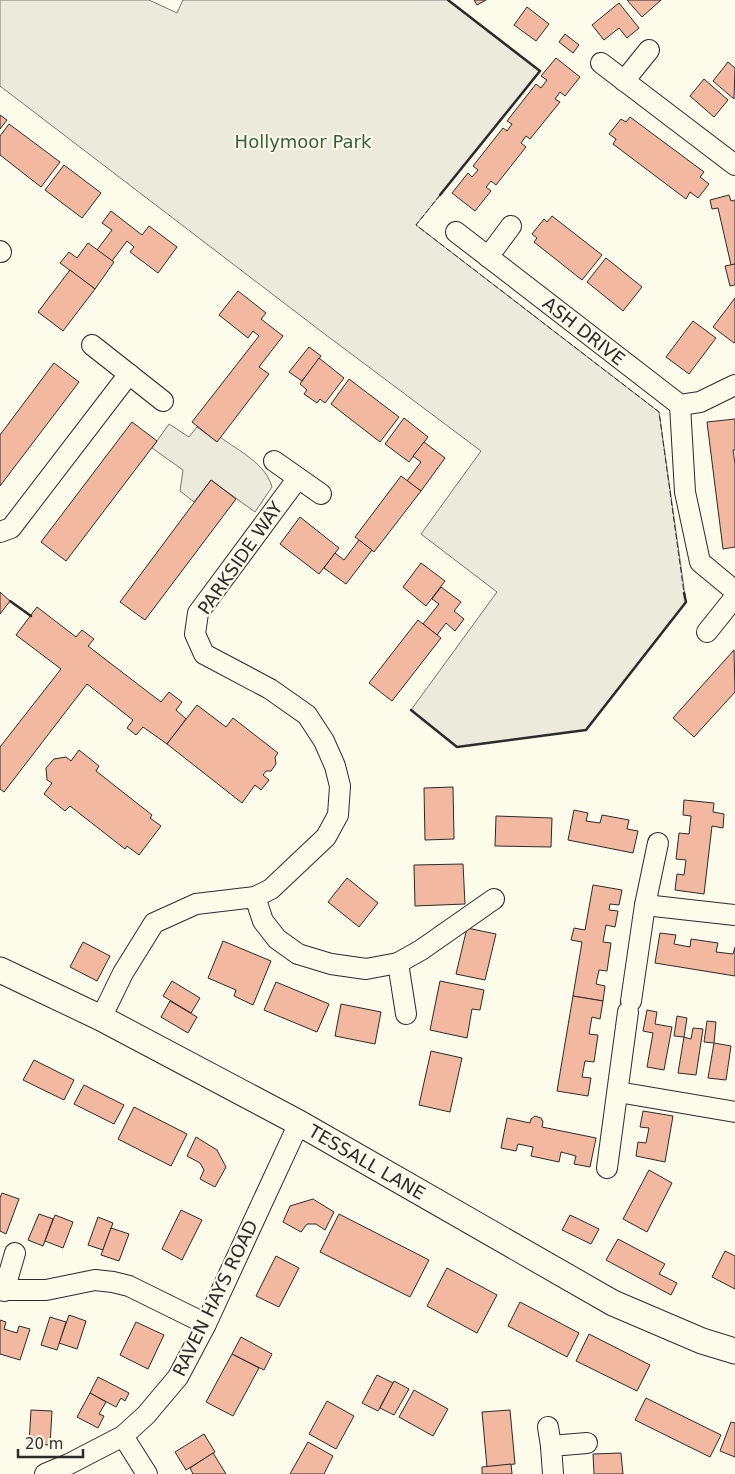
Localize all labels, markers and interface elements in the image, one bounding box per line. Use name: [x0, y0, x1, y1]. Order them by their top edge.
park label: Hollymoor Park: [235, 131, 372, 152]
street label: ASH DRIVE: [539, 292, 629, 370]
street label: PARKSIDE WAY: [193, 497, 287, 618]
street label: TESSALL LANE: [304, 1120, 429, 1204]
street label: RAVEN HAYS ROAD: [168, 1217, 262, 1379]
scale bar: [18, 1426, 82, 1458]
text: 20 m: [25, 1435, 63, 1453]

